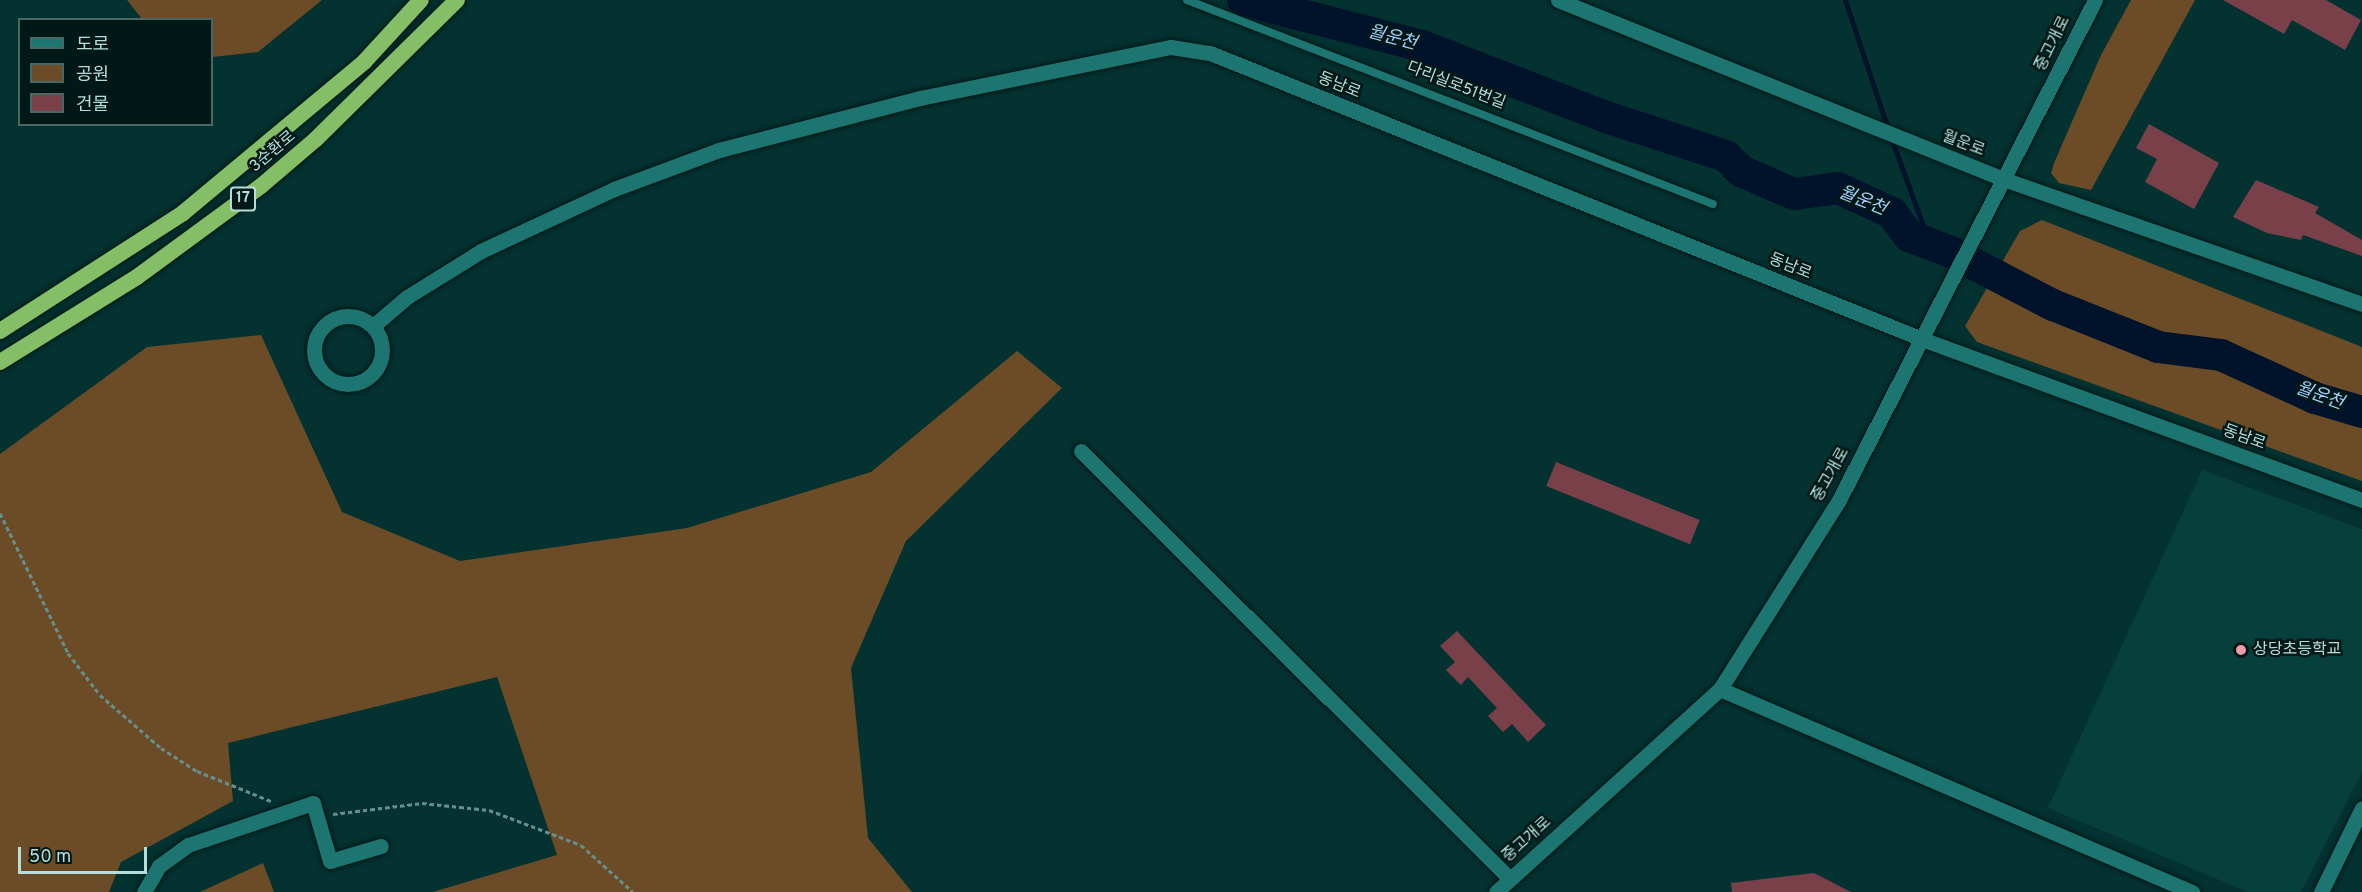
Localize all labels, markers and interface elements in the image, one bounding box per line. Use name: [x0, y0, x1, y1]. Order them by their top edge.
street label: 중고개로: [2031, 13, 2075, 75]
legend: [18, 18, 213, 126]
water label: 월운천: [1365, 22, 1419, 56]
text: 도로: [76, 34, 109, 57]
street label: 다리실로51번길: [1404, 58, 1508, 114]
text: 공원: [76, 64, 109, 87]
street label: 동남로: [1315, 69, 1363, 103]
text: 건물: [76, 94, 109, 117]
street label: 3순환로: [246, 127, 300, 177]
street label: 월운로: [1939, 127, 1987, 161]
water label: 월운천: [1835, 183, 1889, 221]
road number: 17: [230, 187, 256, 211]
street label: 동남로: [1766, 250, 1814, 284]
water label: 월운천: [2292, 378, 2346, 416]
street label: 동남로: [2220, 421, 2268, 455]
street label: 중고개로: [1808, 445, 1854, 505]
place label: 상당초등학교: [2253, 640, 2341, 660]
marker: 상당초등학교: [2234, 643, 2248, 657]
street label: 중고개로: [1499, 813, 1555, 867]
scale bar: [21, 835, 150, 873]
text: 50 m: [29, 846, 71, 869]

